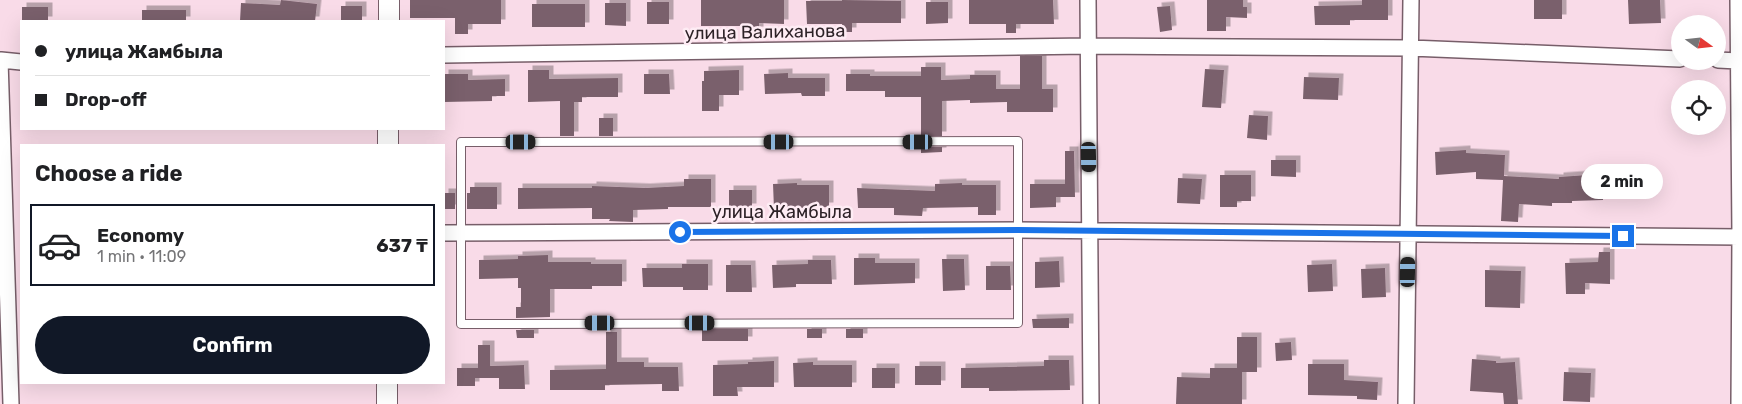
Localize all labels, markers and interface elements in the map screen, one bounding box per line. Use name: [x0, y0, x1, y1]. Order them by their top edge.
north arrow: [1671, 15, 1726, 70]
map controls: [1671, 15, 1726, 135]
street label: улица Валиханова: [685, 20, 845, 44]
text: улица Жамбыла: [65, 40, 223, 63]
button: locate: [1671, 80, 1726, 135]
text: Drop-off: [65, 88, 147, 111]
car: [506, 135, 536, 150]
car: [764, 135, 794, 150]
car: [903, 135, 933, 150]
car: [1081, 142, 1096, 172]
text: Choose a ride: [35, 160, 182, 187]
callout: 2 min: [1582, 164, 1664, 198]
text: 2 min: [1600, 172, 1644, 191]
street label: улица Жамбыла: [712, 201, 852, 223]
route start: [669, 221, 691, 243]
icon: car: [37, 223, 82, 268]
text: Economy: [97, 224, 184, 247]
route end: [1612, 225, 1634, 247]
text: 637 ₸: [376, 234, 428, 257]
text: 1 min · 11:09: [97, 247, 186, 266]
car: [1400, 257, 1415, 287]
button: Confirm: [35, 316, 430, 374]
car: [585, 316, 615, 331]
car: [685, 316, 715, 331]

